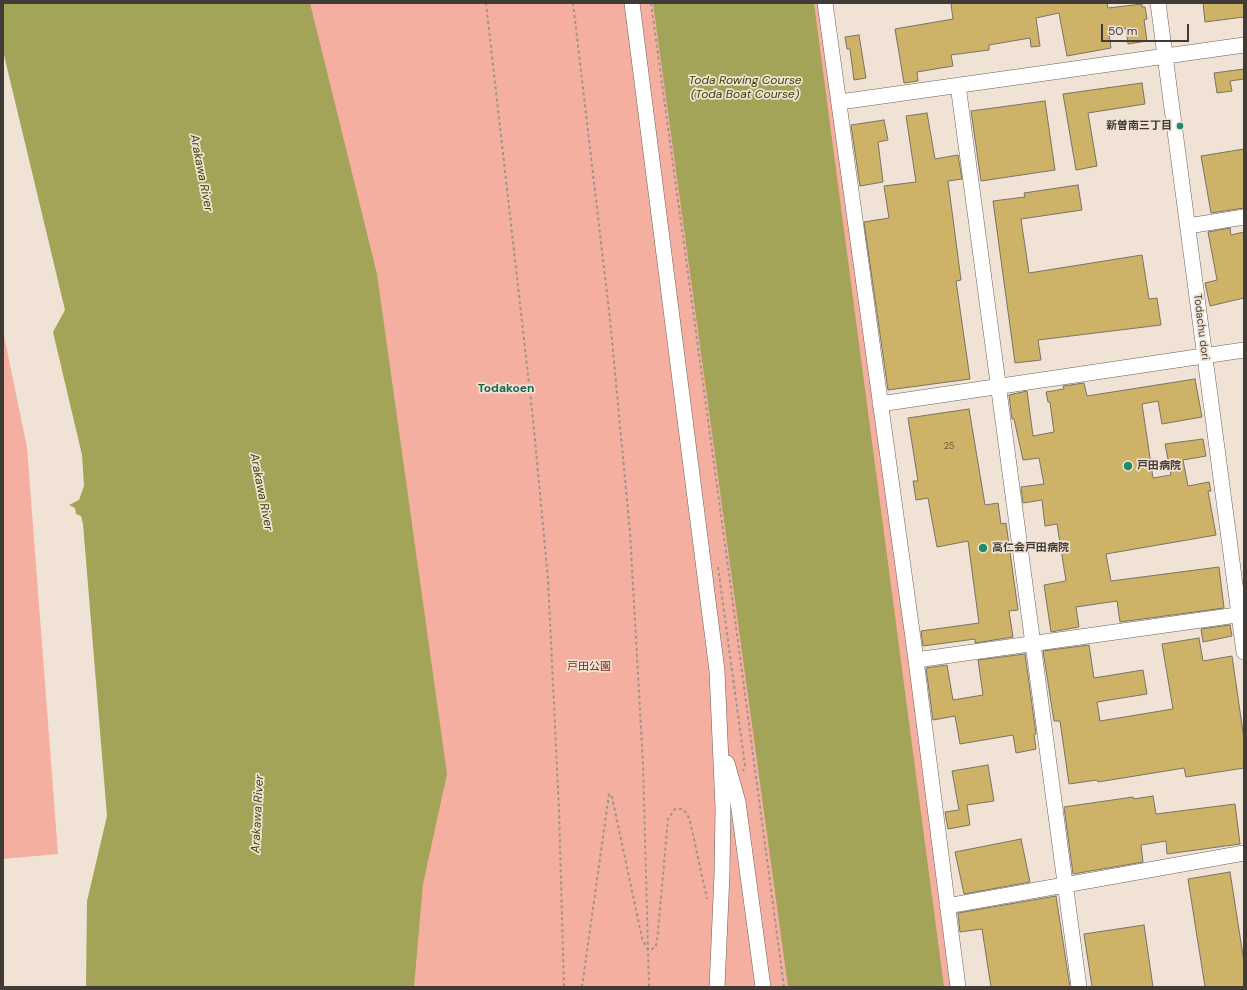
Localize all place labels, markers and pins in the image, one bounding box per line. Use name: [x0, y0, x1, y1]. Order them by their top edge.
place label: 新曽南三丁目: [1106, 119, 1172, 133]
marker: 新曽南三丁目: [1175, 121, 1185, 131]
place label: 戸田病院: [1137, 459, 1181, 473]
marker: 戸田病院: [1122, 460, 1134, 472]
place label: 高仁会戸田病院: [992, 541, 1069, 555]
marker: 高仁会戸田病院: [977, 542, 989, 554]

